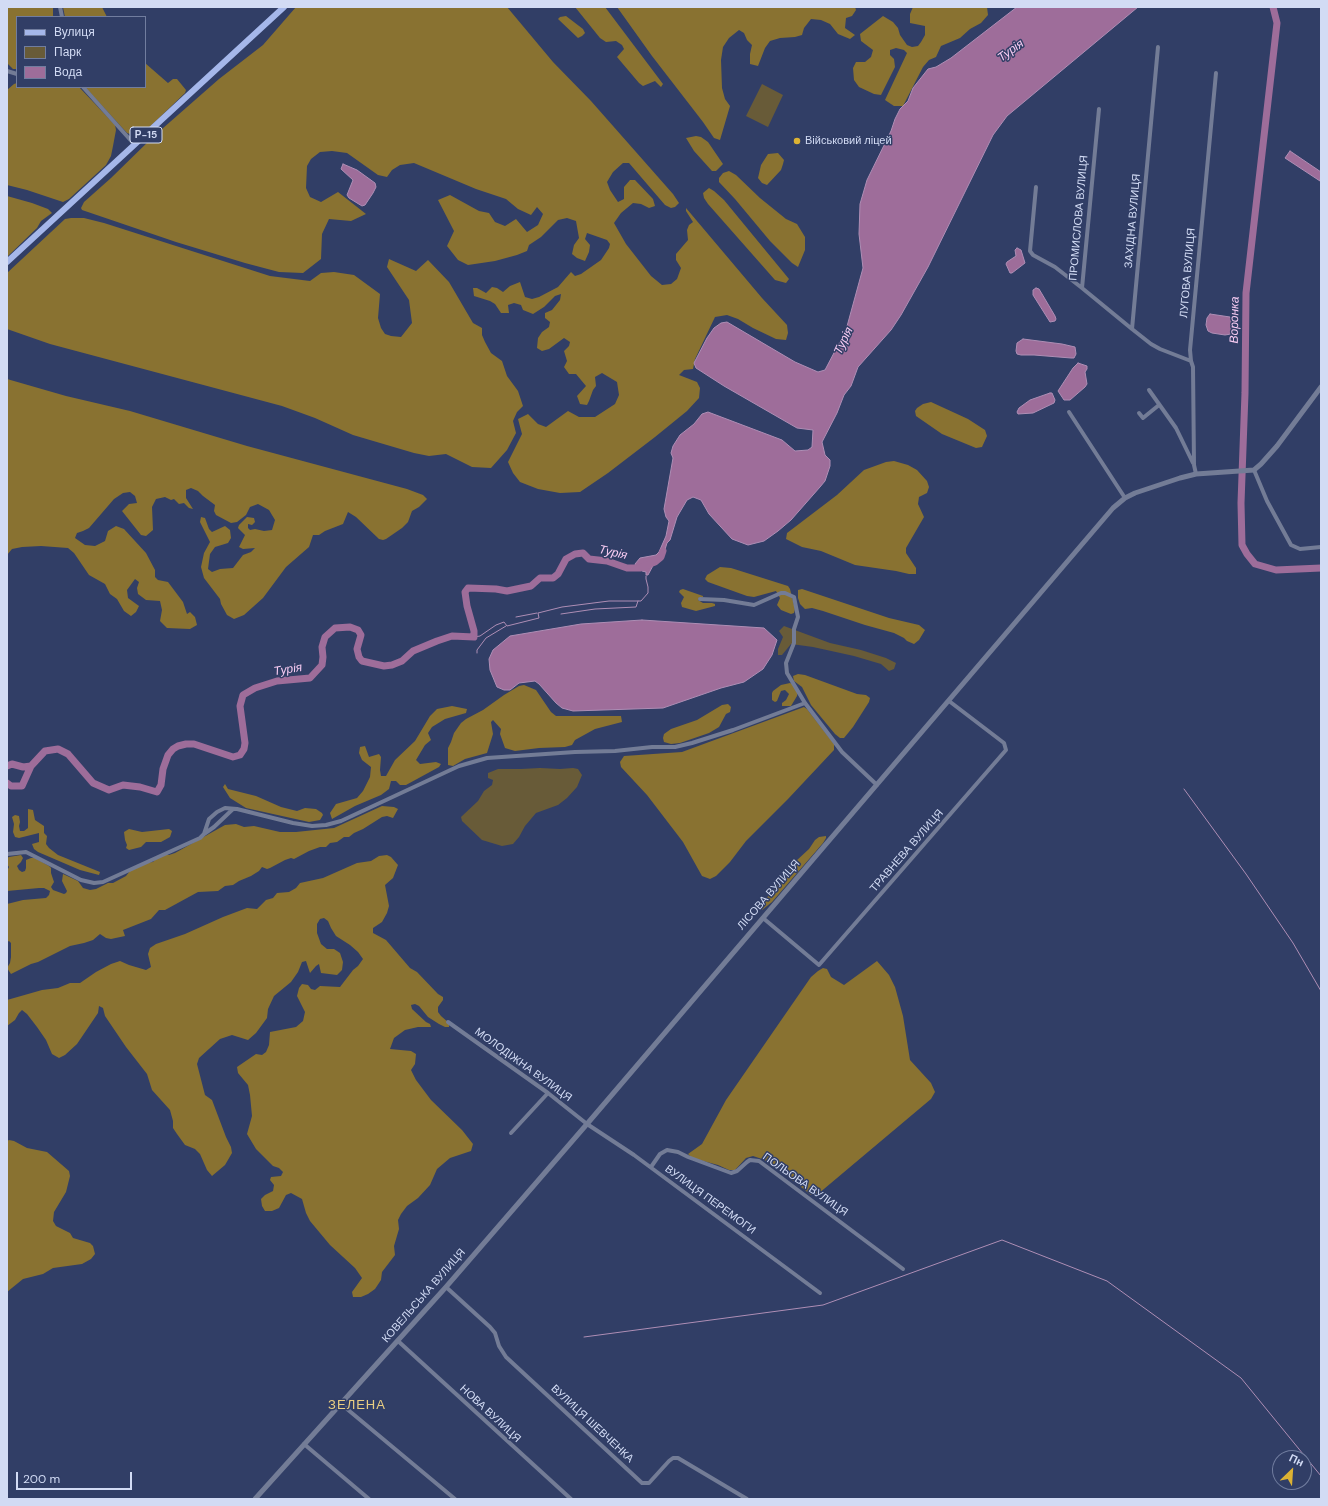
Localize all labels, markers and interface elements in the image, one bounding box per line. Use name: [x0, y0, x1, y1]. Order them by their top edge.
legend: [16, 16, 146, 88]
text: Вулиця: [54, 24, 95, 40]
water label: Турія: [995, 37, 1027, 65]
text: Парк: [54, 44, 81, 60]
text: Вода: [54, 64, 82, 80]
road number: Р-15: [130, 127, 162, 143]
place label: Військовий ліцей: [805, 134, 892, 148]
marker: Військовий ліцей: [792, 136, 802, 146]
street label: ПРОМИСЛОВА ВУЛИЦЯ: [1067, 155, 1091, 281]
street label: ЗАХІДНА ВУЛИЦЯ: [1122, 173, 1144, 269]
street label: ЛУГОВА ВУЛИЦЯ: [1177, 228, 1199, 318]
water label: Воронка: [1227, 296, 1243, 344]
water label: Турія: [831, 325, 857, 357]
water label: Турія: [597, 543, 629, 563]
water label: Турія: [273, 661, 303, 679]
street label: ТРАВНЕВА ВУЛИЦЯ: [867, 807, 947, 895]
street label: ЛІСОВА ВУЛИЦЯ: [735, 857, 803, 933]
street label: МОЛОДІЖНА ВУЛИЦЯ: [472, 1025, 574, 1105]
street label: ПОЛЬОВА ВУЛИЦЯ: [760, 1151, 850, 1219]
street label: ВУЛИЦЯ ПЕРЕМОГИ: [662, 1163, 758, 1237]
street label: КОВЕЛЬСЬКА ВУЛИЦЯ: [380, 1246, 468, 1346]
street label: НОВА ВУЛИЦЯ: [457, 1382, 523, 1446]
street label: ВУЛИЦЯ ШЕВЧЕНКА: [548, 1382, 636, 1466]
district label: ЗЕЛЕНА: [328, 1398, 386, 1414]
north arrow: [1272, 1450, 1312, 1490]
text: Пн: [1287, 1451, 1306, 1469]
scale bar: [18, 1464, 134, 1490]
text: 200 m: [23, 1471, 60, 1487]

